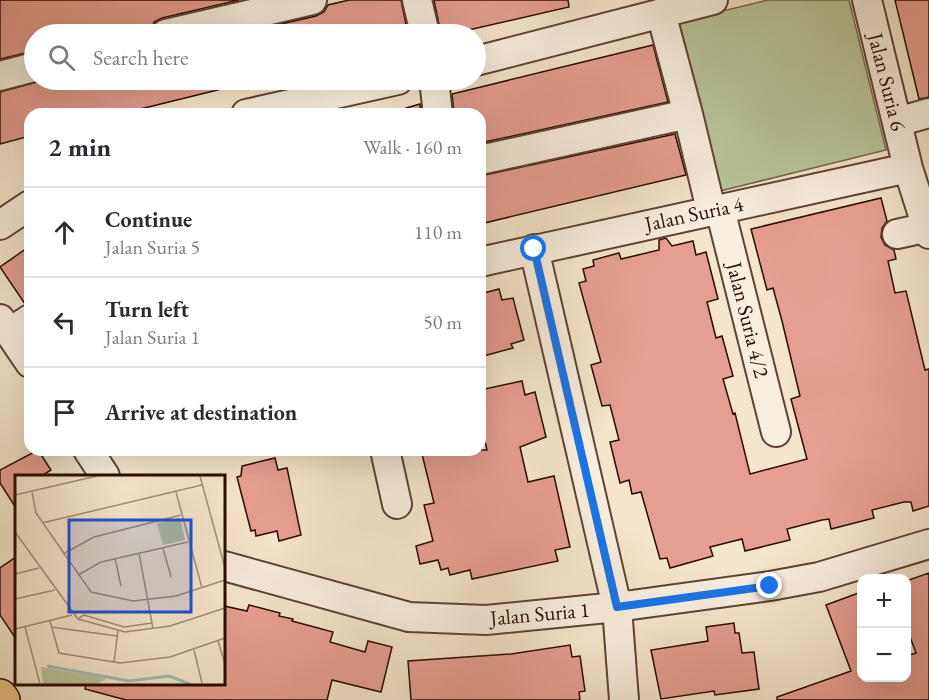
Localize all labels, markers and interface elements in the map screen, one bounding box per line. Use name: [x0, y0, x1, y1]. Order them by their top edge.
search box: [24, 24, 486, 90]
street label: Jalan Suria 6: [862, 28, 913, 134]
icon: search: [45, 41, 78, 74]
text: Search here: [93, 43, 188, 72]
text: 2 min: [48, 130, 111, 164]
text: Walk · 160 m: [363, 134, 462, 160]
street label: Jalan Suria 4: [640, 190, 746, 238]
text: Continue: [105, 205, 192, 234]
icon: ahead: [48, 216, 81, 249]
text: 110 m: [414, 219, 462, 245]
text: Jalan Suria 5: [105, 234, 200, 260]
route start: [520, 235, 546, 261]
street label: Jalan Suria 4/2: [721, 257, 776, 381]
text: Turn left: [105, 295, 189, 324]
icon: left: [48, 306, 81, 339]
text: 50 m: [423, 309, 462, 335]
text: Jalan Suria 1: [105, 324, 200, 350]
icon: arrive: [48, 396, 81, 429]
text: Arrive at destination: [105, 398, 297, 427]
inset map: [15, 475, 225, 685]
route end: [756, 572, 782, 598]
map controls: [857, 574, 911, 682]
button: +: [857, 574, 911, 628]
street label: Jalan Suria 1: [487, 596, 591, 631]
button: −: [857, 628, 911, 682]

